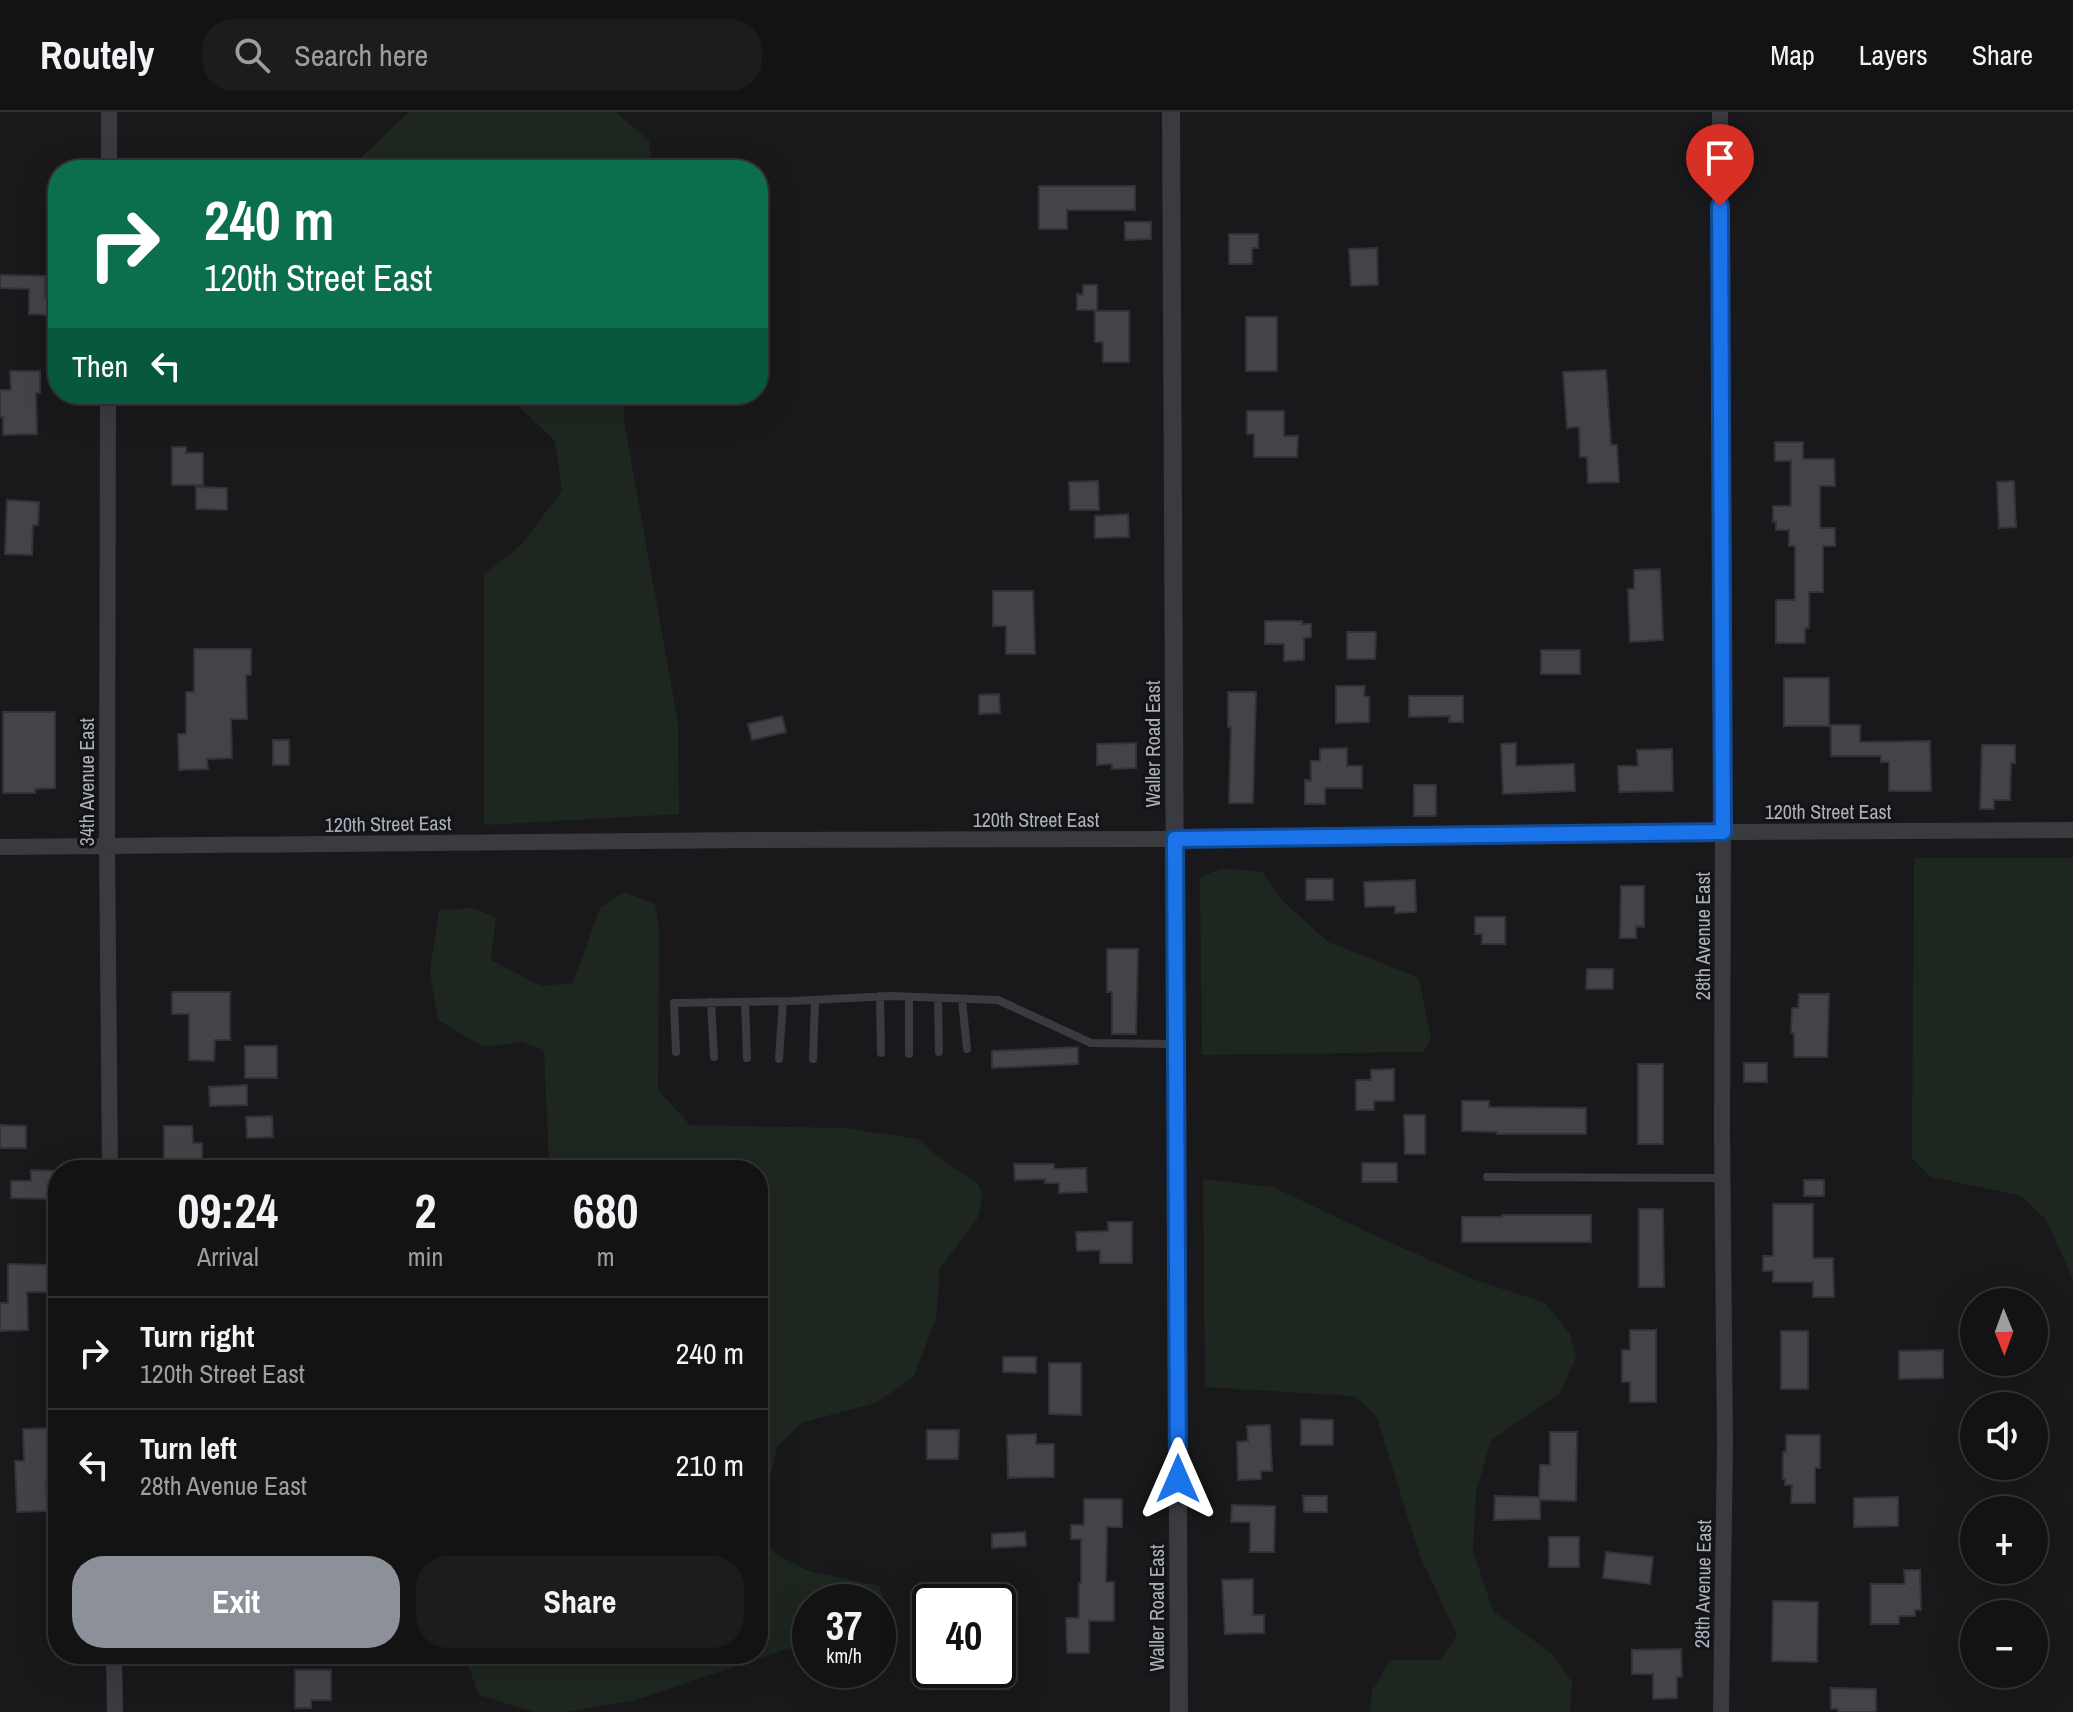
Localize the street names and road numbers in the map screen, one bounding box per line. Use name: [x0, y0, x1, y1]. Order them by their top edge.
street label: Waller Road East: [1139, 680, 1166, 808]
street label: 34th Avenue East: [73, 717, 100, 846]
street label: 120th Street East: [1765, 798, 1892, 825]
street label: 120th Street East: [973, 806, 1100, 833]
street label: 120th Street East: [324, 809, 452, 838]
street label: 28th Avenue East: [1689, 871, 1716, 1000]
street label: 28th Avenue East: [1688, 1519, 1717, 1648]
street label: Waller Road East: [1143, 1544, 1170, 1672]

